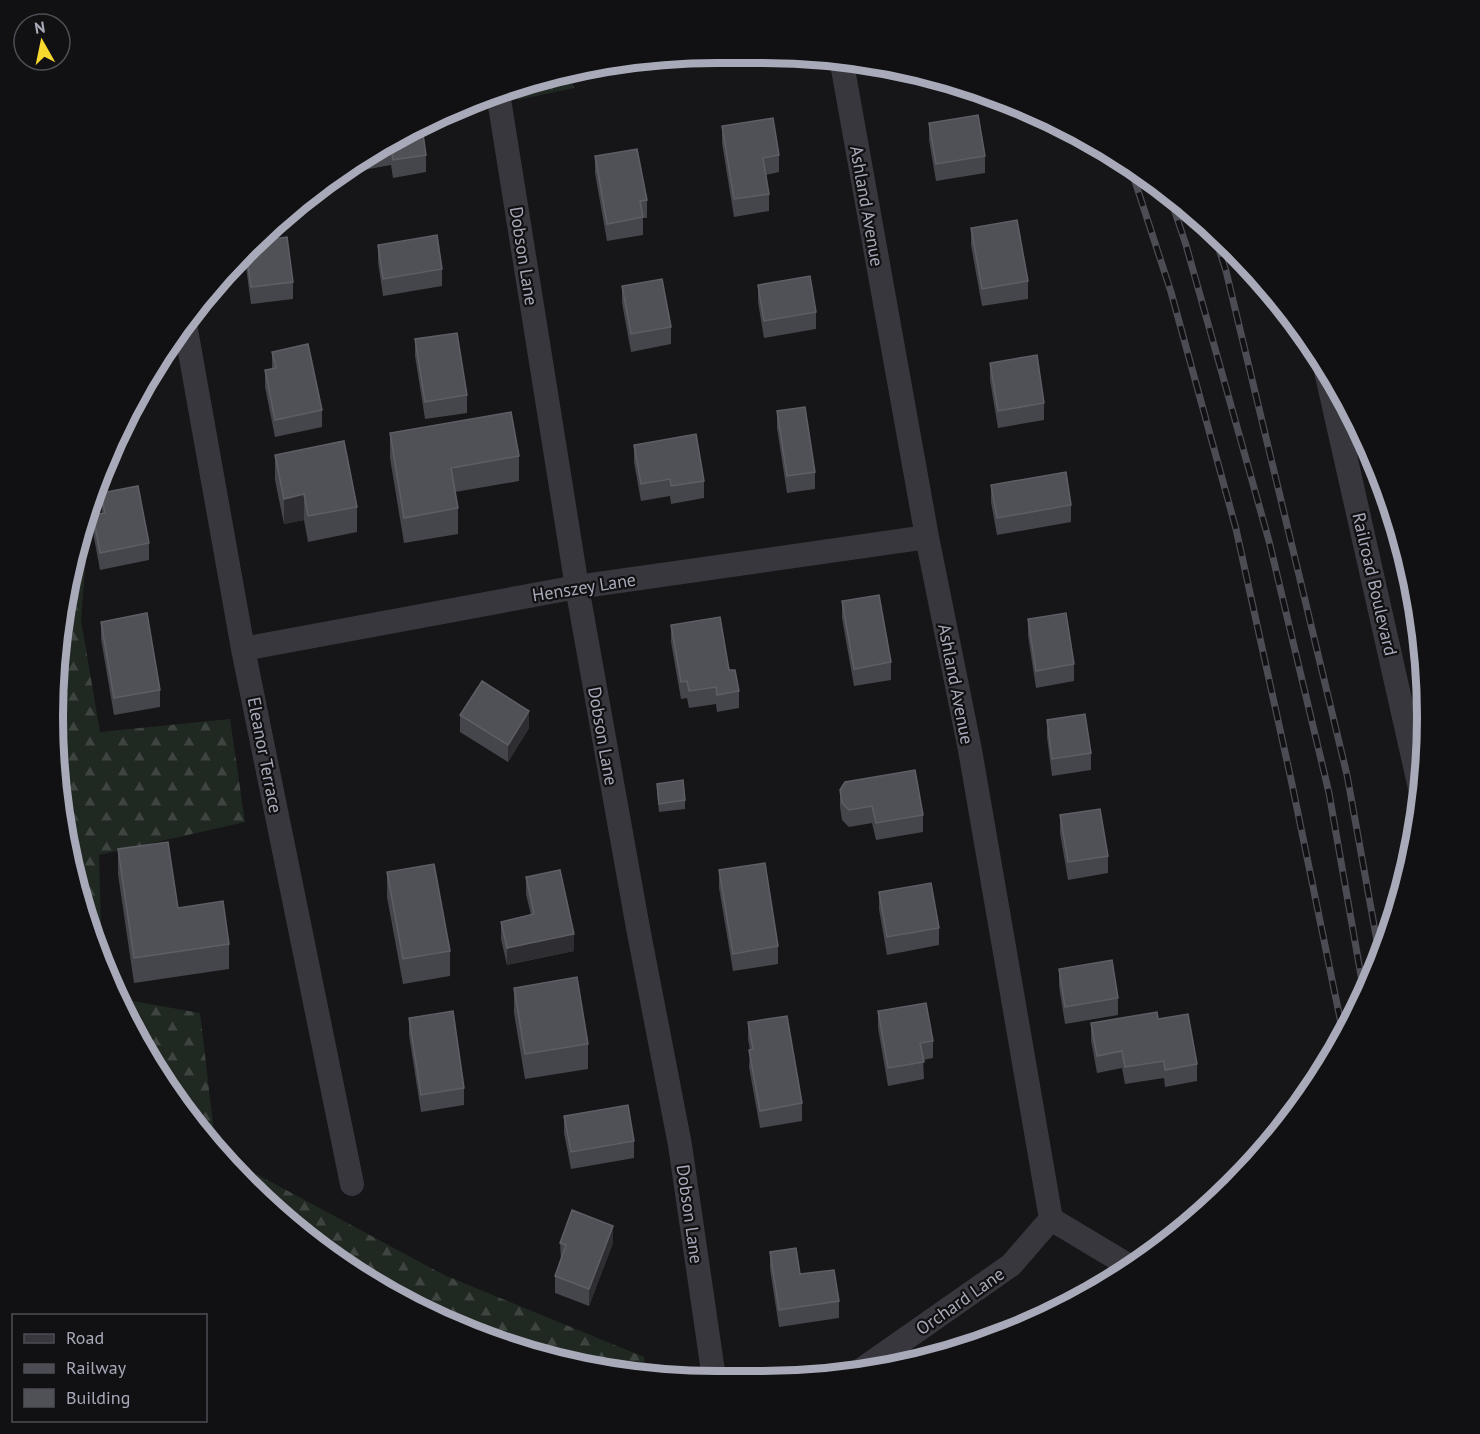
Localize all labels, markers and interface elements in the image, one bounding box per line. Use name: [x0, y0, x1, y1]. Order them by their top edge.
north arrow: [12, 12, 72, 72]
text: N: [33, 16, 46, 38]
street label: Ashland Avenue: [845, 144, 889, 268]
street label: Dobson Lane: [505, 205, 543, 307]
street label: Railroad Boulevard: [1347, 510, 1403, 658]
street label: Henszey Lane: [531, 567, 637, 607]
street label: Ashland Avenue: [933, 622, 979, 746]
street label: Dobson Lane: [583, 685, 623, 787]
street label: Eleanor Terrace: [242, 695, 288, 815]
street label: Dobson Lane: [672, 1163, 708, 1265]
street label: Orchard Lane: [911, 1262, 1009, 1340]
legend: [12, 1314, 207, 1422]
text: Road: [66, 1326, 104, 1349]
text: Railway: [66, 1356, 127, 1379]
text: Building: [66, 1386, 130, 1409]

